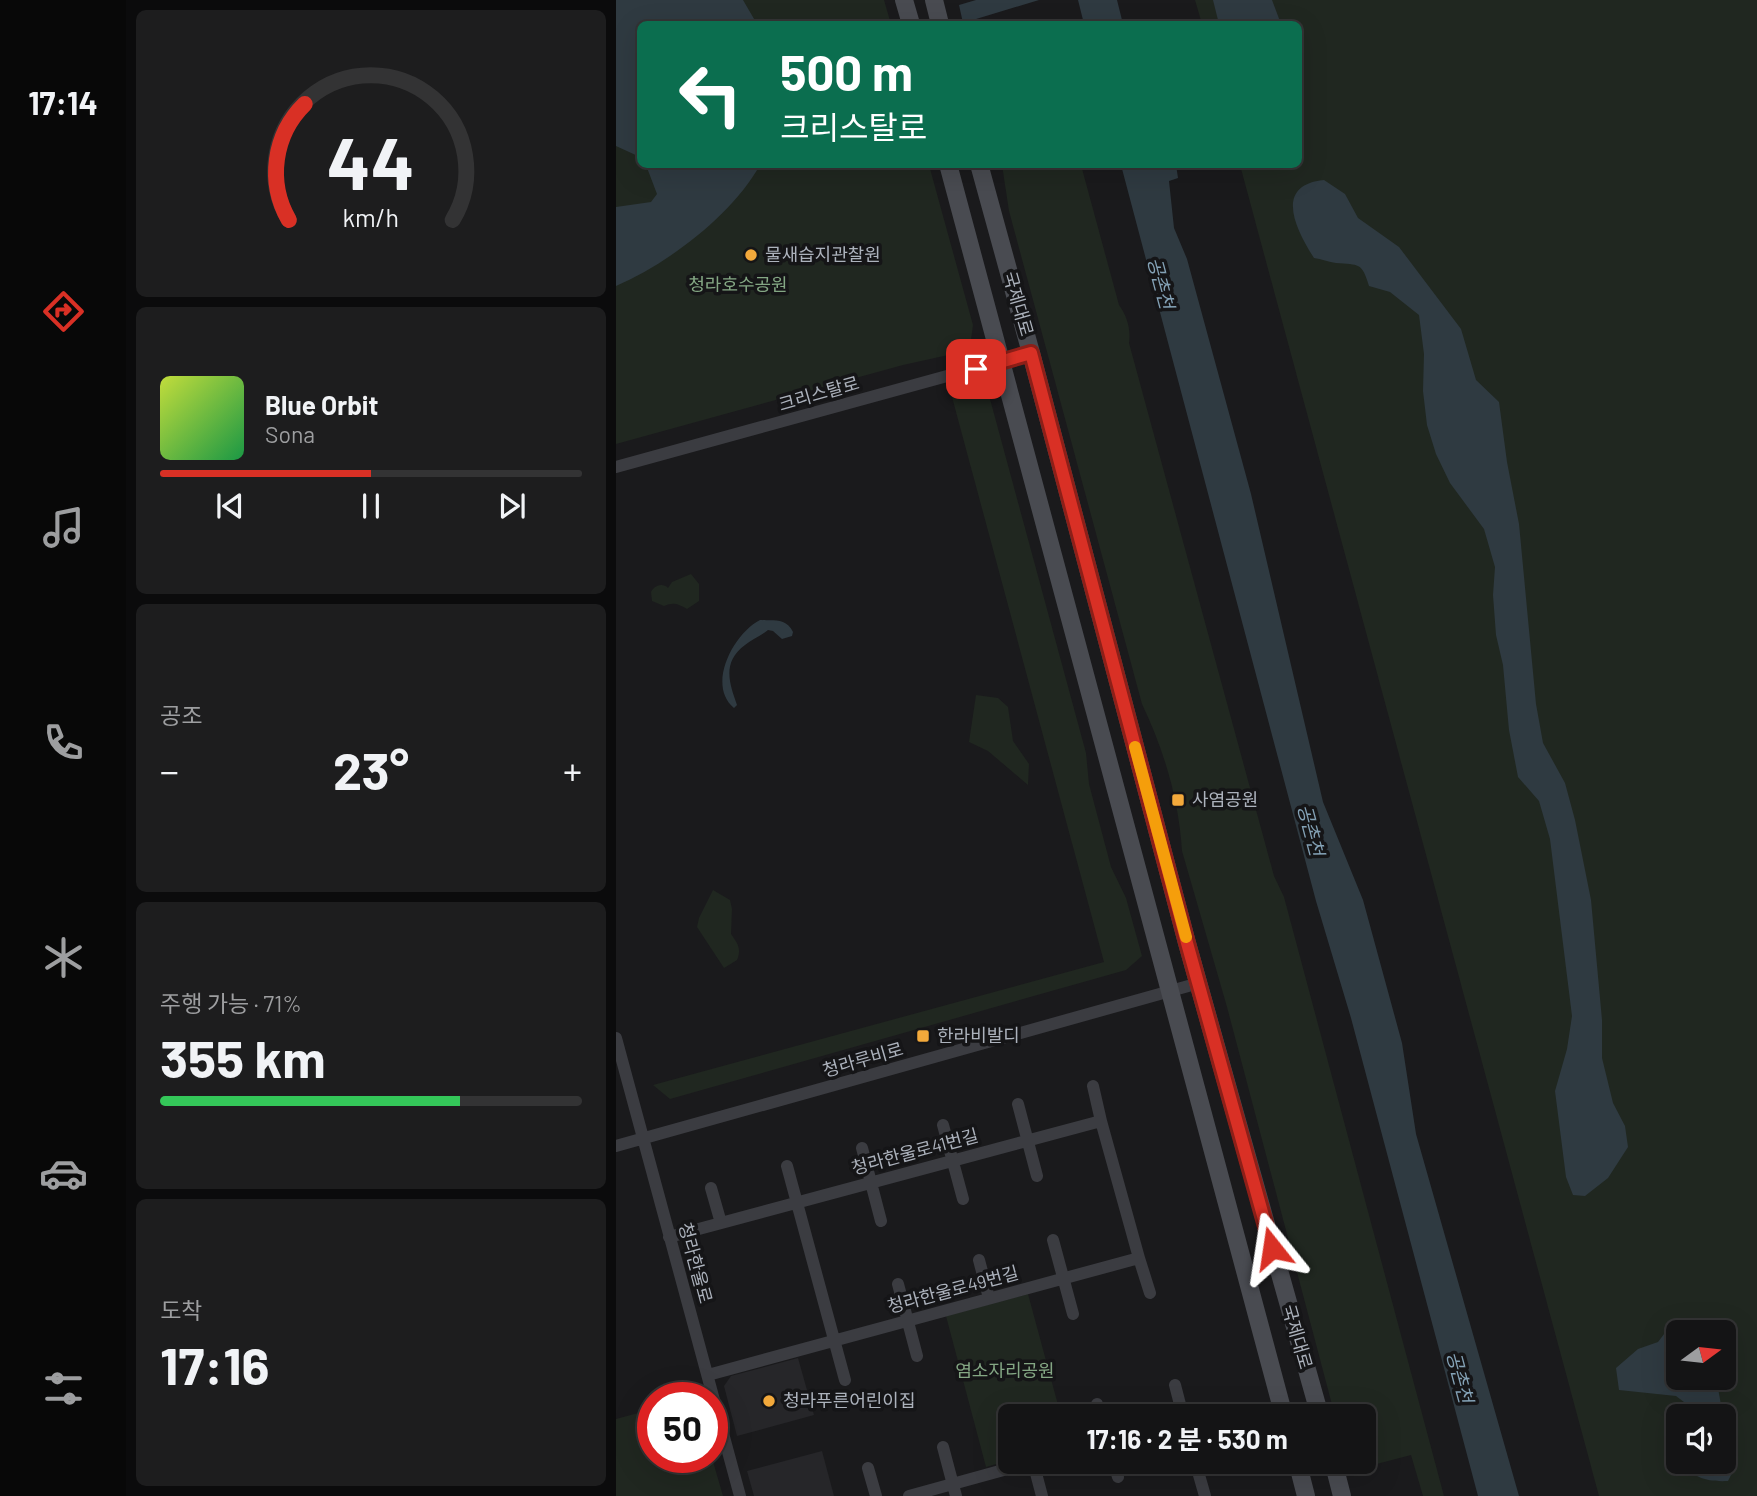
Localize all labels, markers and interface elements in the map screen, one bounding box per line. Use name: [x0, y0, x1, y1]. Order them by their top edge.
text: 500 m: [780, 42, 913, 101]
icon: left: [665, 49, 756, 140]
text: 17:14: [28, 83, 98, 121]
text: 크리스탈로: [780, 107, 927, 145]
text: 44: [327, 117, 415, 205]
text: km/h: [343, 201, 399, 231]
place label: 물새습지관찰원: [765, 243, 881, 265]
marker: 물새습지관찰원: [743, 247, 759, 263]
water label: 공촌천: [1144, 255, 1180, 313]
street label: 국제대로: [999, 269, 1039, 339]
park label: 청라호수공원: [688, 273, 788, 295]
icon: directions: [39, 287, 88, 336]
pin: [946, 339, 1006, 399]
icon: arrive: [957, 350, 995, 388]
street label: 크리스탈로: [776, 371, 862, 415]
text: Blue Orbit: [265, 389, 378, 420]
text: Sona: [265, 420, 315, 448]
icon: previous: [211, 487, 249, 525]
icon: pause: [352, 487, 390, 525]
icon: next: [493, 487, 531, 525]
icon: music: [39, 503, 88, 552]
text: 공조: [160, 701, 202, 729]
icon: phone: [39, 718, 88, 767]
text: 23°: [333, 738, 409, 800]
text: −: [160, 747, 179, 793]
text: +: [563, 747, 582, 793]
place label: 사염공원: [1192, 788, 1258, 810]
marker: 사염공원: [1170, 792, 1186, 808]
water label: 공촌천: [1294, 802, 1330, 860]
icon: climate: [39, 933, 88, 982]
text: 주행 가능 · 71%: [160, 989, 302, 1017]
place label: 한라비발디: [937, 1024, 1020, 1046]
text: 355 km: [160, 1026, 326, 1088]
marker: 한라비발디: [915, 1028, 931, 1044]
street label: 청라루비로: [820, 1037, 906, 1081]
street label: 청라한울로41번길: [849, 1124, 981, 1179]
icon: car: [39, 1149, 88, 1198]
position arrow: [1235, 1211, 1309, 1285]
street label: 청라한울로: [675, 1220, 717, 1306]
street label: 청라한울로49번길: [885, 1261, 1021, 1317]
text: 도착: [160, 1296, 202, 1324]
street label: 국제대로: [1278, 1302, 1318, 1372]
north arrow: [1666, 1320, 1736, 1390]
map controls: [1666, 1320, 1736, 1474]
text: 17:16: [160, 1333, 269, 1395]
water label: 공촌천: [1443, 1349, 1479, 1407]
park label: 염소자리공원: [955, 1359, 1055, 1381]
icon: filters: [39, 1364, 88, 1413]
speed limit sign: 50: [637, 1382, 728, 1473]
place label: 청라푸른어린이집: [783, 1389, 915, 1411]
marker: 청라푸른어린이집: [761, 1393, 777, 1409]
button: sound: [1666, 1404, 1736, 1474]
text: 17:16 · 2 분 · 530 m: [1086, 1423, 1288, 1454]

